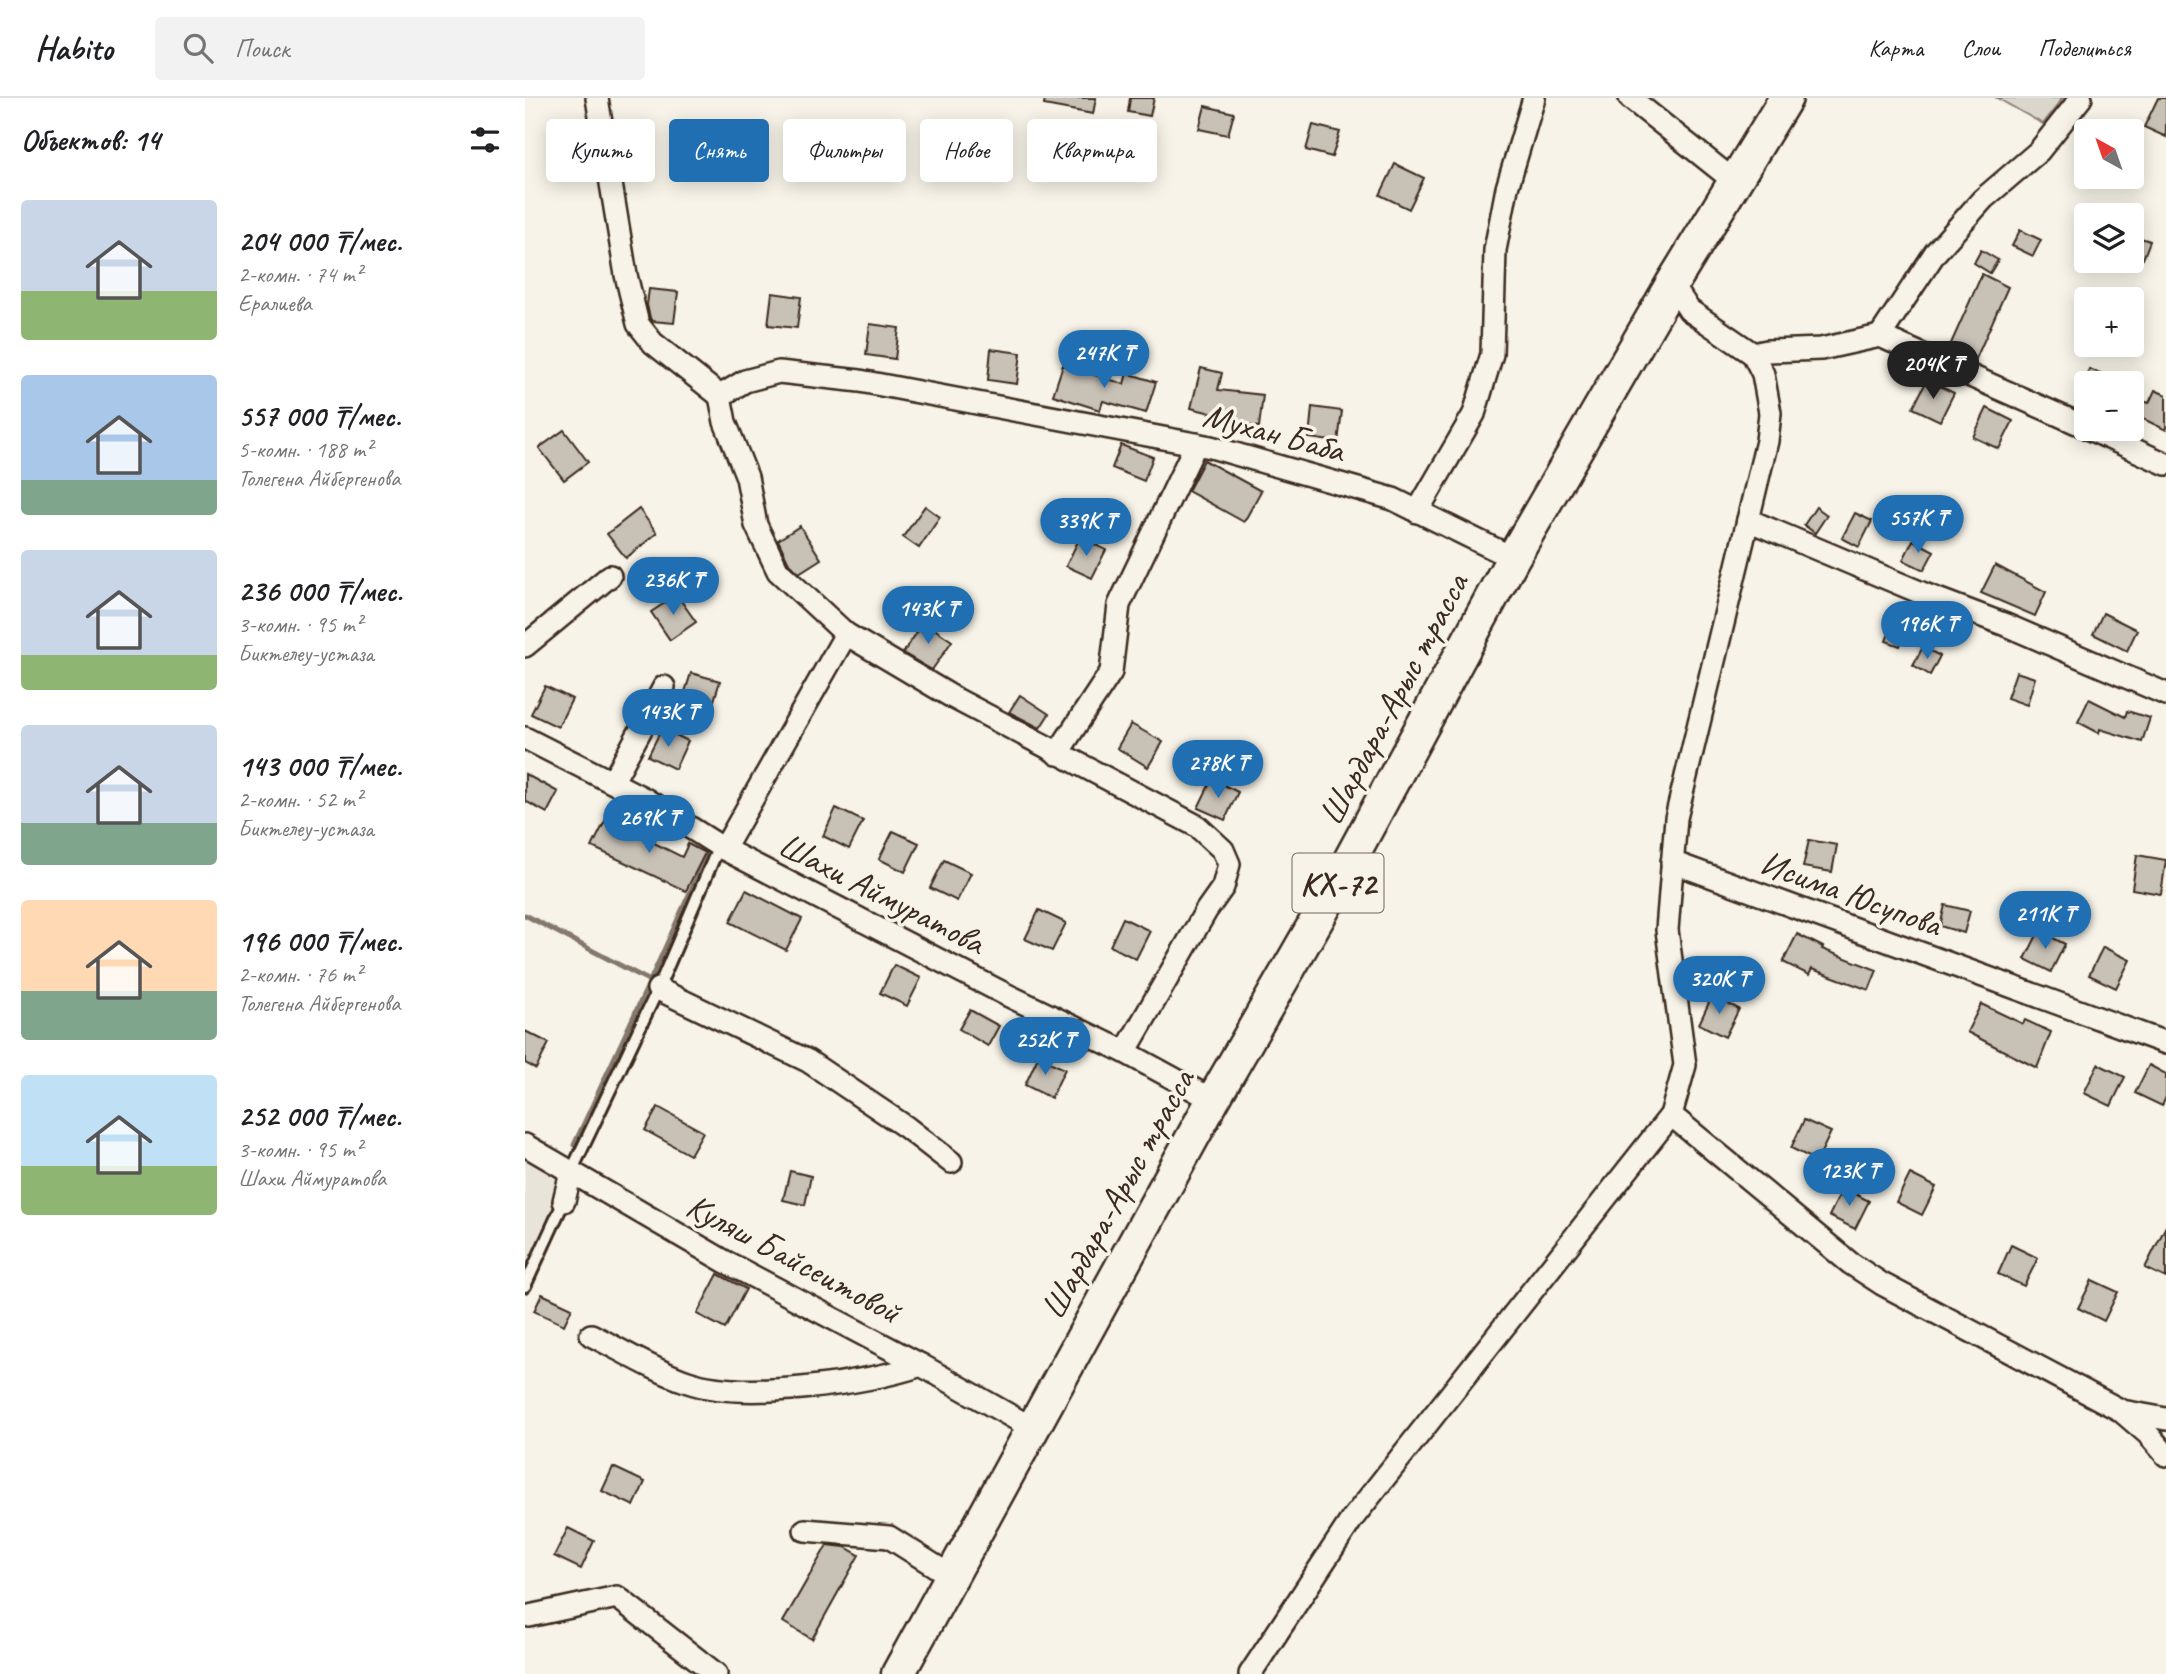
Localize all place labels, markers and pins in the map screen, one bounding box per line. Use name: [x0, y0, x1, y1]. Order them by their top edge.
pin: 247K ₸: [1047, 330, 1161, 390]
pin: 204K ₸: [1876, 342, 1990, 401]
pin: 557K ₸: [1861, 496, 1975, 555]
pin: 339K ₸: [1029, 498, 1143, 558]
pin: 236K ₸: [616, 558, 730, 617]
pin: 143K ₸: [871, 587, 985, 646]
pin: 196K ₸: [1870, 602, 1984, 661]
pin: 143K ₸: [611, 690, 725, 749]
pin: 278K ₸: [1161, 740, 1275, 800]
pin: 269K ₸: [592, 796, 706, 855]
pin: 211K ₸: [1988, 892, 2102, 951]
pin: 320K ₸: [1662, 956, 1776, 1016]
pin: 252K ₸: [988, 1018, 1102, 1077]
pin: 123K ₸: [1792, 1148, 1906, 1208]

